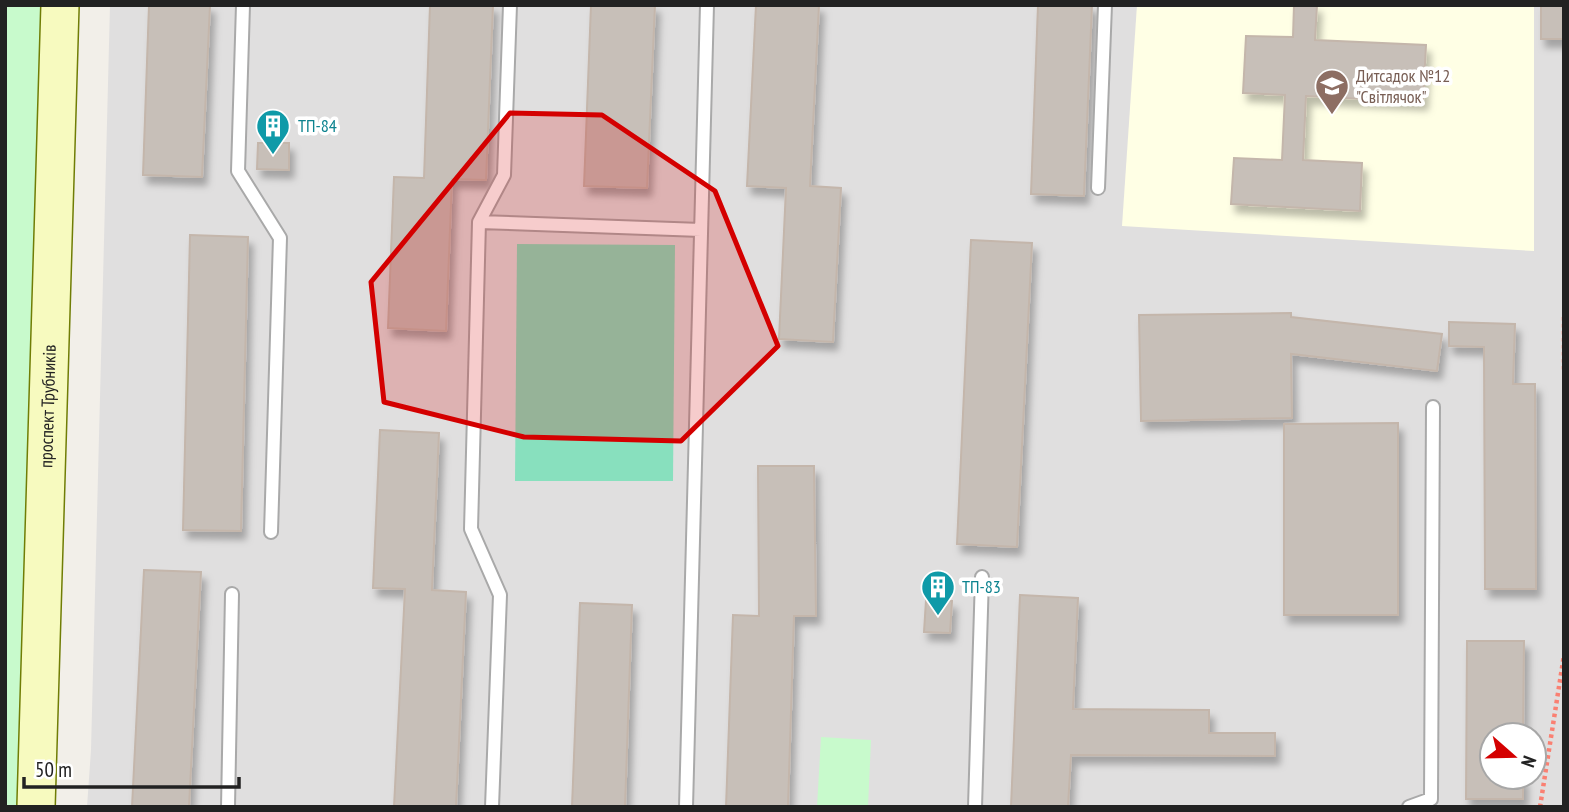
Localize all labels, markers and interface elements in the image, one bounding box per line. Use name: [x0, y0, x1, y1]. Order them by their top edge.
place label: Дитсадок №12 "Світлячок": [1356, 64, 1450, 108]
school or university icon: Дитсадок №12 "Світлячок": [1313, 67, 1351, 116]
building icon: ТП-84: [254, 107, 292, 156]
place label: ТП-84: [298, 114, 337, 137]
street label: проспект Трубників: [34, 344, 61, 468]
building icon: ТП-83: [919, 568, 957, 617]
place label: ТП-83: [962, 575, 1001, 598]
north arrow: [1478, 721, 1548, 791]
scale bar: [24, 746, 240, 790]
text: N: [1516, 753, 1542, 771]
text: 50 m: [35, 756, 72, 783]

